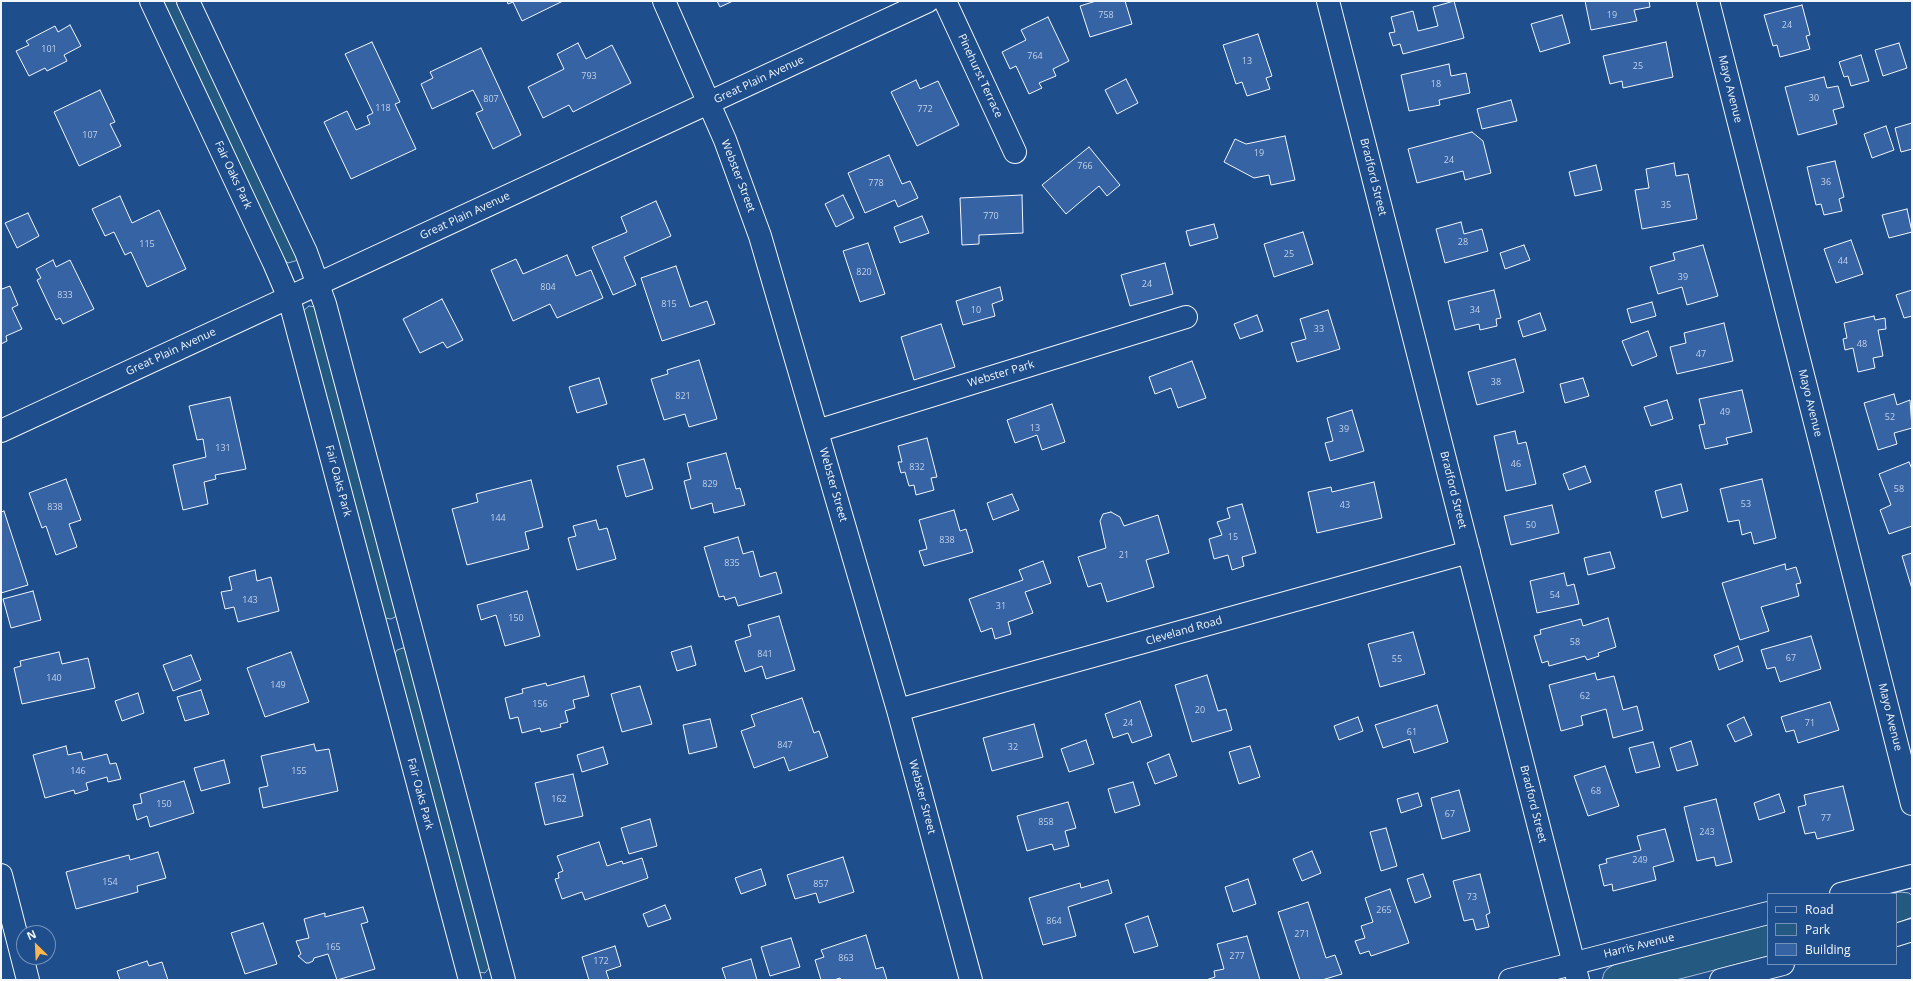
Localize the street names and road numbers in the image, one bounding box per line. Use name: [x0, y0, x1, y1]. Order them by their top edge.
street label: Pinehurst Terrace: [955, 32, 1005, 120]
street label: Great Plain Avenue: [712, 53, 806, 107]
street label: Mayo Avenue: [1715, 54, 1745, 124]
street label: Bradford Street: [1357, 137, 1389, 217]
street label: Webster Street: [718, 138, 758, 214]
street label: Fair Oaks Park: [211, 139, 255, 211]
street label: Great Plain Avenue: [418, 189, 512, 243]
street label: Great Plain Avenue: [124, 325, 218, 379]
street label: Webster Park: [966, 358, 1036, 390]
street label: Mayo Avenue: [1795, 368, 1825, 438]
street label: Fair Oaks Park: [322, 444, 354, 518]
street label: Webster Street: [816, 446, 850, 524]
street label: Bradford Street: [1437, 450, 1469, 530]
street label: Cleveland Road: [1144, 614, 1224, 648]
street label: Mayo Avenue: [1875, 682, 1905, 752]
street label: Fair Oaks Park: [404, 757, 436, 831]
street label: Webster Street: [906, 758, 938, 836]
street label: Bradford Street: [1517, 764, 1549, 844]
street label: Harris Avenue: [1602, 931, 1676, 961]

